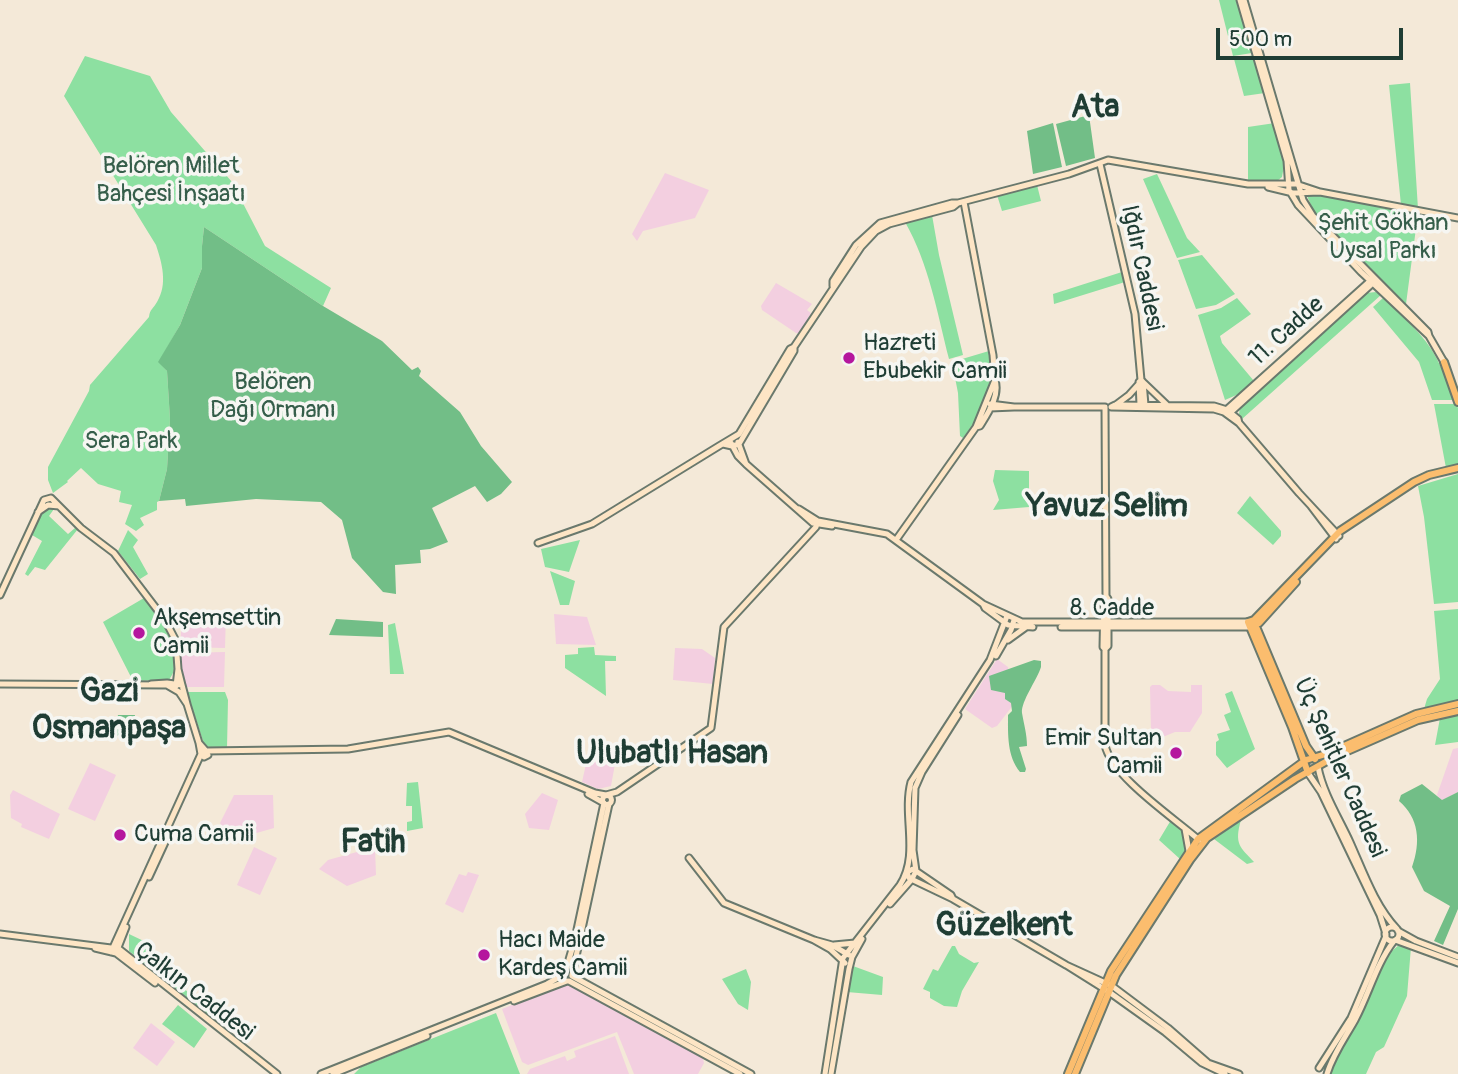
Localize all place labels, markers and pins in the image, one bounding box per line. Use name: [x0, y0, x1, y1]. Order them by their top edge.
place label: Hazreti Ebubekir Camii: [863, 330, 1007, 386]
marker: Hazreti Ebubekir Camii: [841, 350, 857, 366]
place label: Akşemsettin Camii: [153, 605, 281, 661]
marker: Akşemsettin Camii: [131, 625, 147, 641]
place label: Emir Sultan Camii: [1045, 725, 1162, 781]
marker: Emir Sultan Camii: [1168, 745, 1184, 761]
place label: Cuma Camii: [134, 821, 254, 849]
marker: Cuma Camii: [112, 827, 128, 843]
place label: Hacı Maide Kardeş Camii: [498, 927, 627, 983]
marker: Hacı Maide Kardeş Camii: [476, 947, 492, 963]

